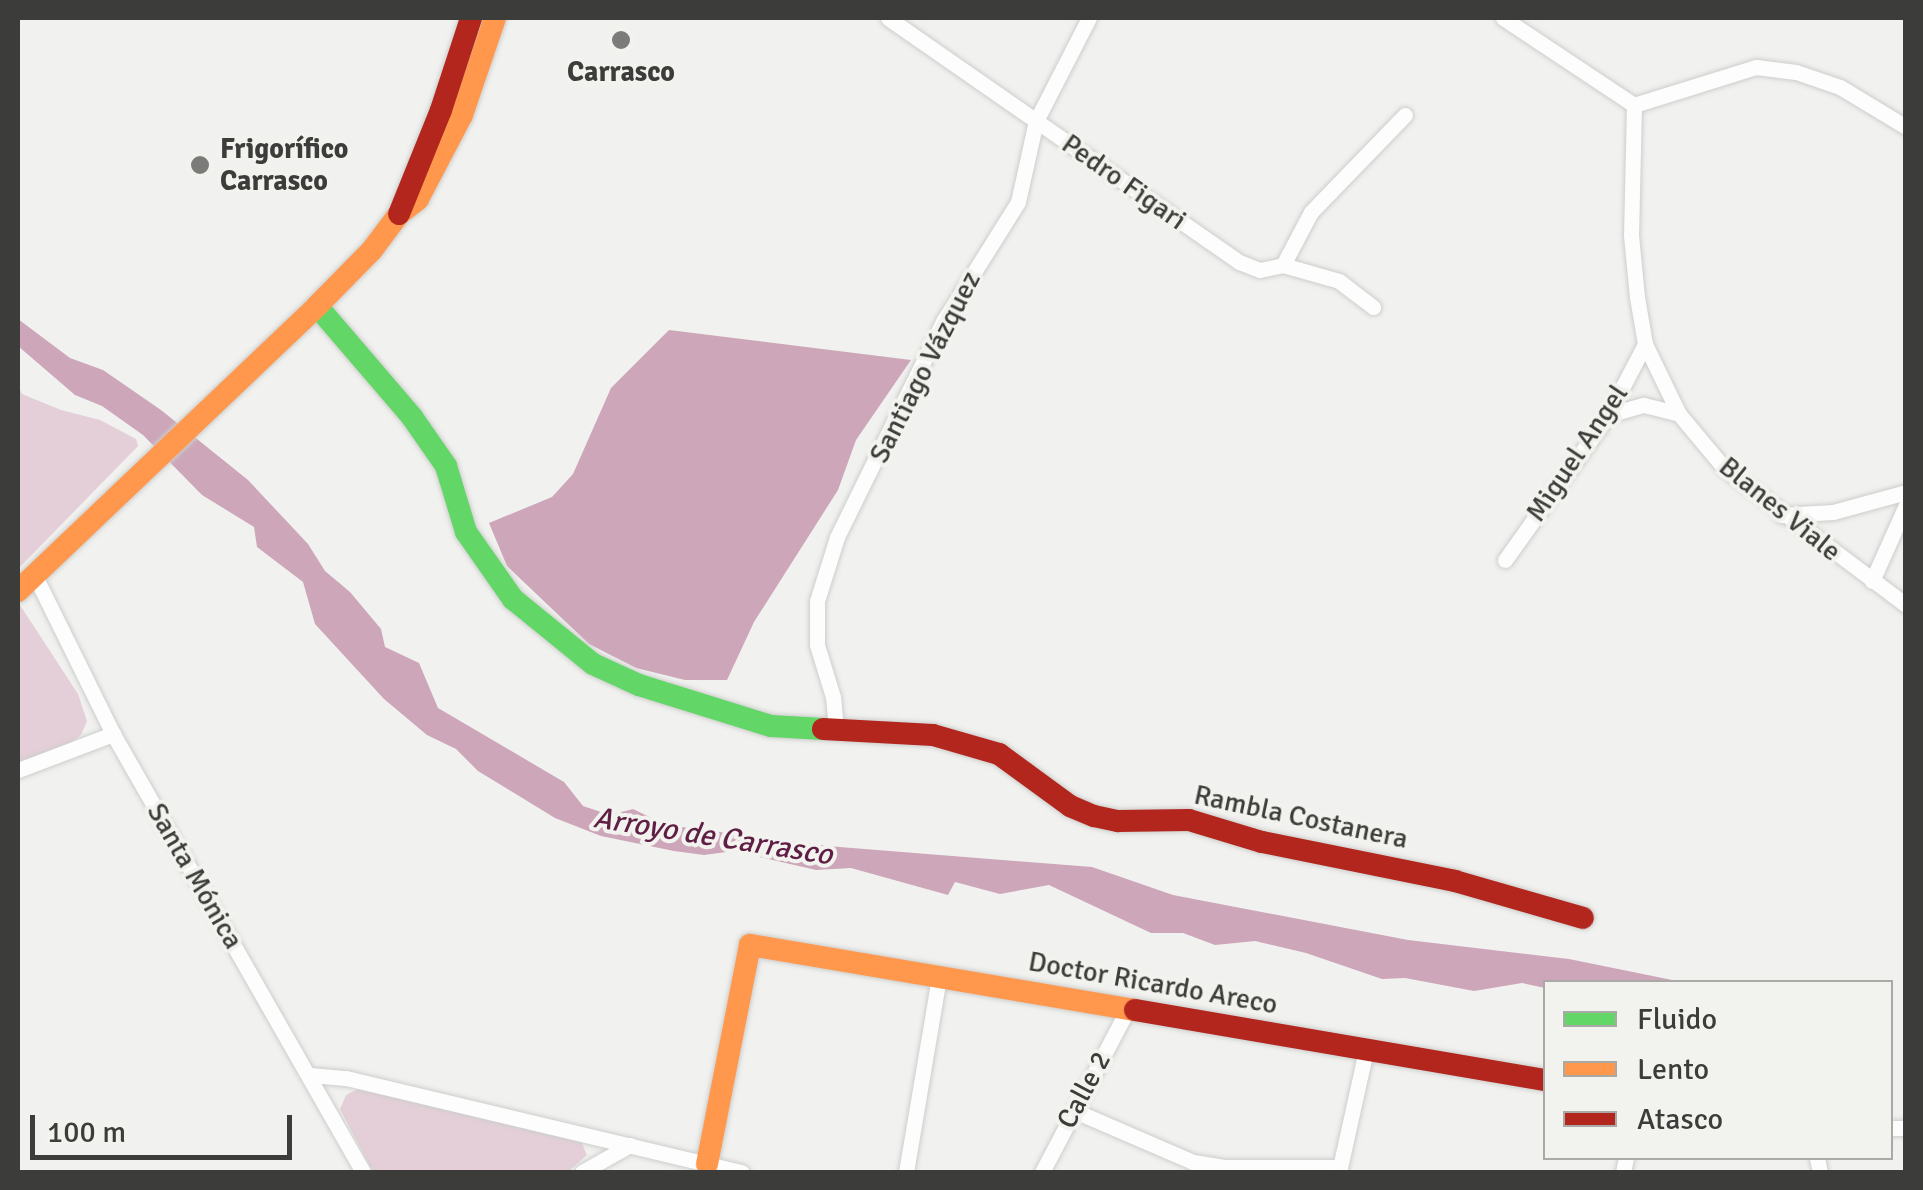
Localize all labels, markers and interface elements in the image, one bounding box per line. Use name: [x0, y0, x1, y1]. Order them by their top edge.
marker: Carrasco: [610, 29, 632, 51]
place label: Carrasco: [567, 55, 675, 89]
street label: Pedro Figari: [1055, 127, 1193, 237]
place label: Frigorífico Carrasco: [220, 132, 348, 198]
marker: Frigorífico Carrasco: [189, 154, 211, 176]
street label: Santiago Vázquez: [862, 266, 988, 468]
street label: Miguel Angel: [1519, 378, 1635, 528]
street label: Blanes Viale: [1712, 450, 1848, 568]
street label: Rambla Costanera: [1191, 778, 1411, 856]
street label: Santa Mónica: [140, 797, 250, 955]
water label: Arroyo de Carrasco: [591, 800, 835, 874]
street label: Doctor Ricardo Areco: [1026, 945, 1280, 1021]
legend: [1543, 980, 1893, 1160]
text: Fluido: [1637, 1001, 1717, 1038]
street label: Calle 2: [1050, 1046, 1118, 1134]
text: Lento: [1637, 1051, 1709, 1088]
scale bar: [35, 1095, 298, 1157]
text: Atasco: [1637, 1101, 1723, 1138]
text: 100 m: [47, 1114, 126, 1151]

